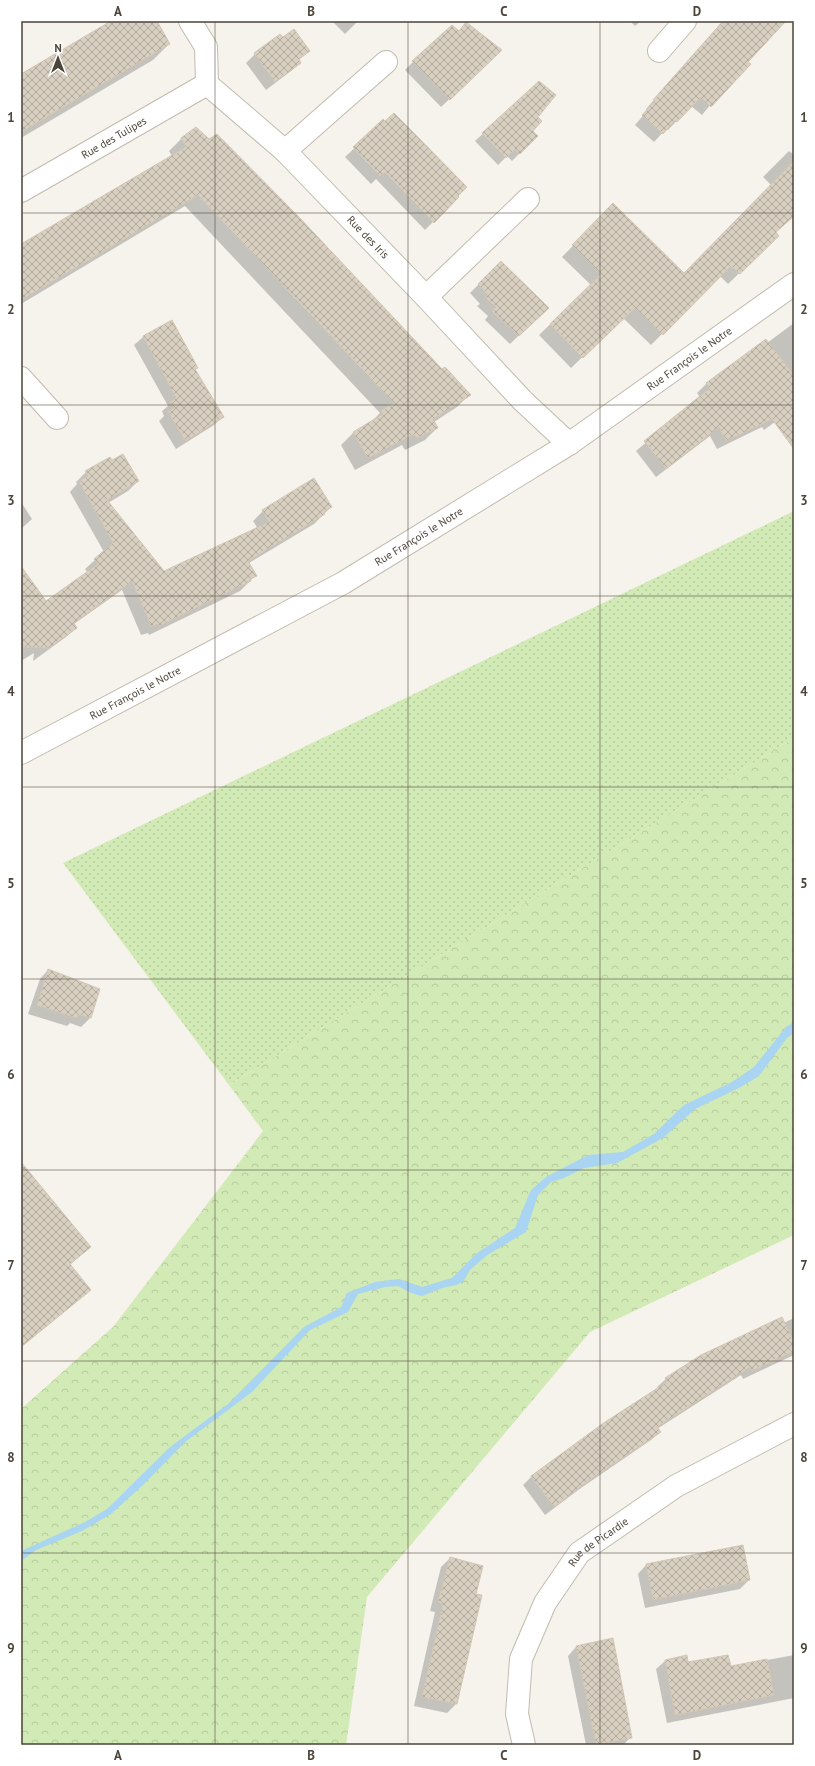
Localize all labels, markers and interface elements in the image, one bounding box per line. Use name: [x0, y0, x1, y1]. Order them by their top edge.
text: A: [114, 3, 122, 20]
text: B: [307, 3, 315, 20]
text: C: [500, 3, 508, 20]
text: D: [693, 3, 701, 20]
north arrow: [38, 38, 78, 78]
text: N: [54, 41, 62, 55]
text: 1: [7, 109, 15, 126]
text: 1: [800, 109, 808, 126]
street label: Rue des Tulipes: [79, 113, 149, 162]
street label: Rue des Iris: [344, 213, 392, 262]
text: 2: [7, 301, 15, 318]
text: 2: [800, 301, 808, 318]
street label: Rue François le Notre: [644, 323, 735, 393]
text: 3: [7, 492, 15, 509]
text: 3: [800, 492, 808, 509]
street label: Rue François le Notre: [372, 504, 466, 569]
street label: Rue François le Notre: [87, 663, 183, 723]
text: 4: [7, 683, 15, 700]
text: 4: [800, 683, 808, 700]
text: 5: [7, 875, 15, 892]
text: 5: [800, 875, 808, 892]
text: 6: [7, 1066, 15, 1083]
text: 6: [800, 1066, 808, 1083]
text: 7: [7, 1257, 15, 1274]
text: 7: [800, 1257, 808, 1274]
text: 8: [7, 1449, 15, 1466]
text: 8: [800, 1449, 808, 1466]
street label: Rue de Picardie: [565, 1514, 631, 1569]
text: 9: [7, 1640, 15, 1657]
text: 9: [800, 1640, 808, 1657]
text: A: [114, 1747, 122, 1764]
text: B: [307, 1747, 315, 1764]
text: C: [500, 1747, 508, 1764]
text: D: [693, 1747, 701, 1764]

